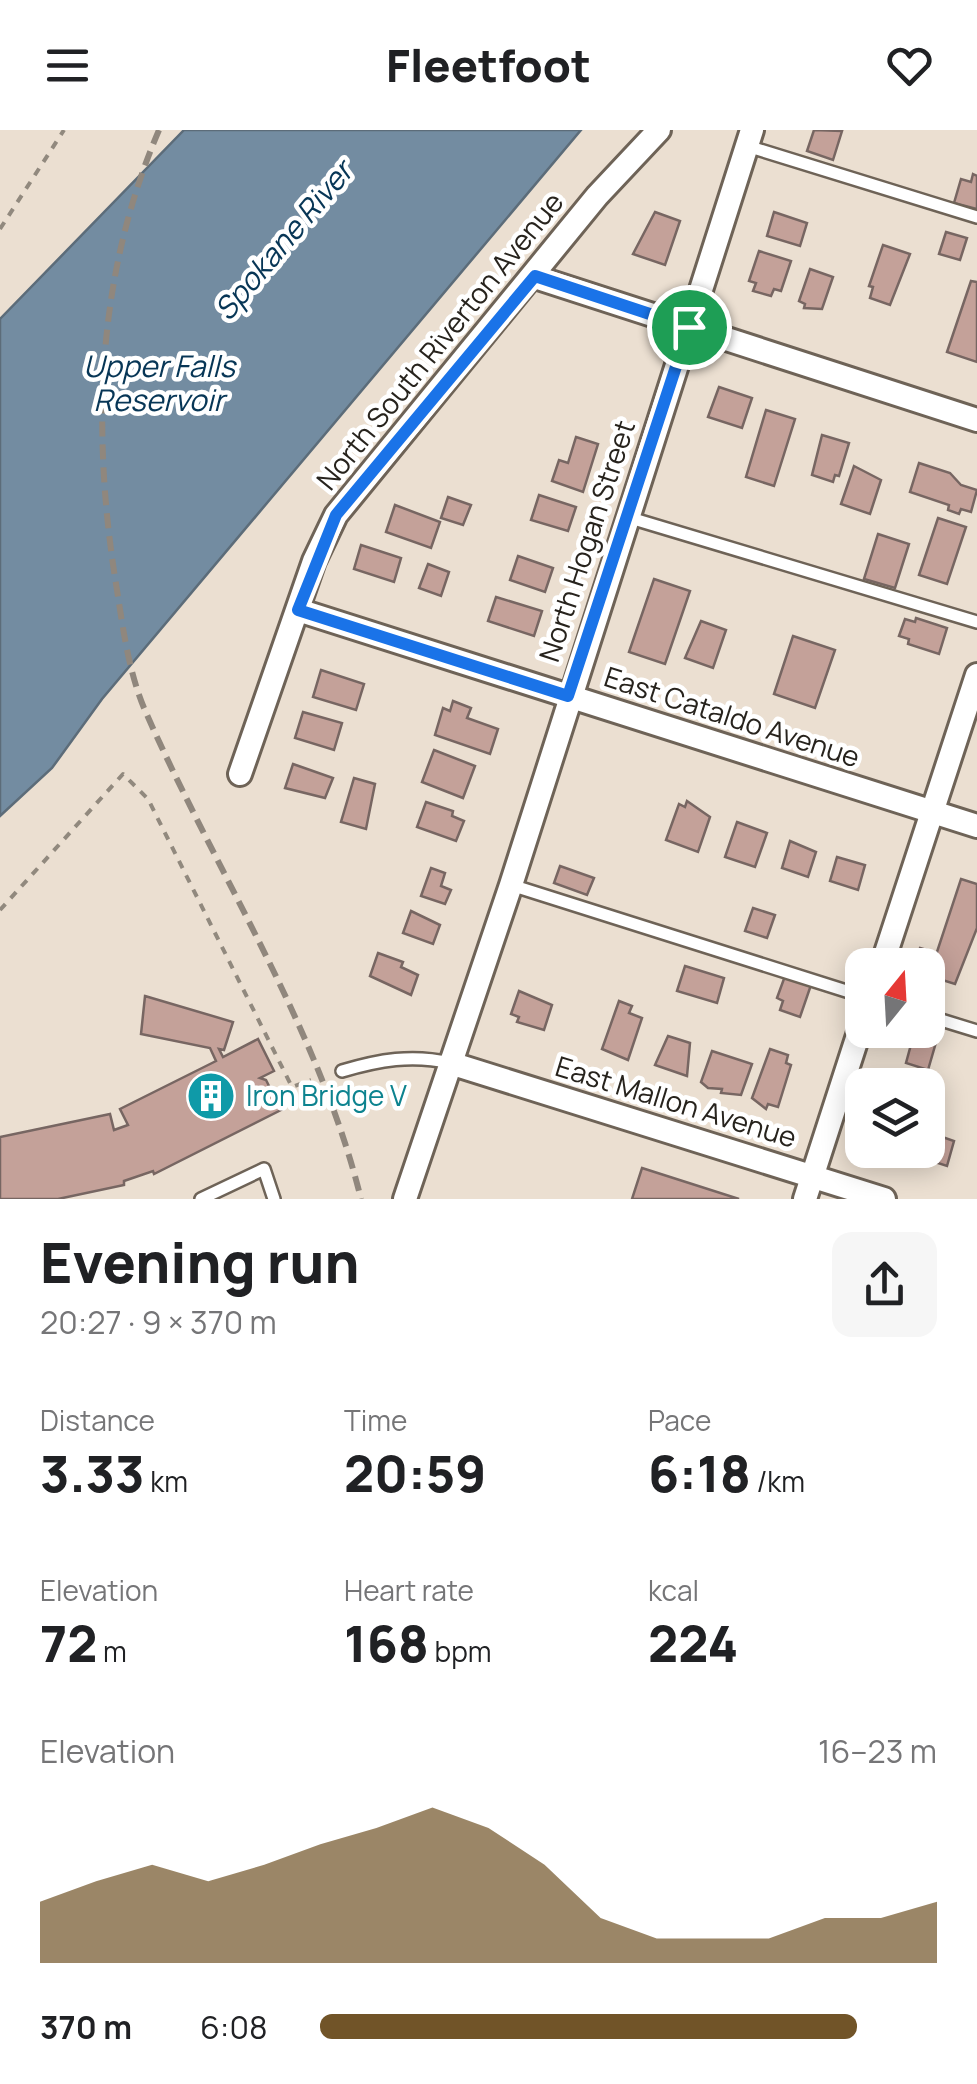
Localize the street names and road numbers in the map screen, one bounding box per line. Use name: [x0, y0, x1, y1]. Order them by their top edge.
street label: North South Riverton Avenue: [307, 184, 571, 497]
street label: North Hogan Street: [529, 415, 643, 666]
street label: East Cataldo Avenue: [600, 657, 865, 775]
street label: East Mallon Avenue: [551, 1046, 801, 1156]

